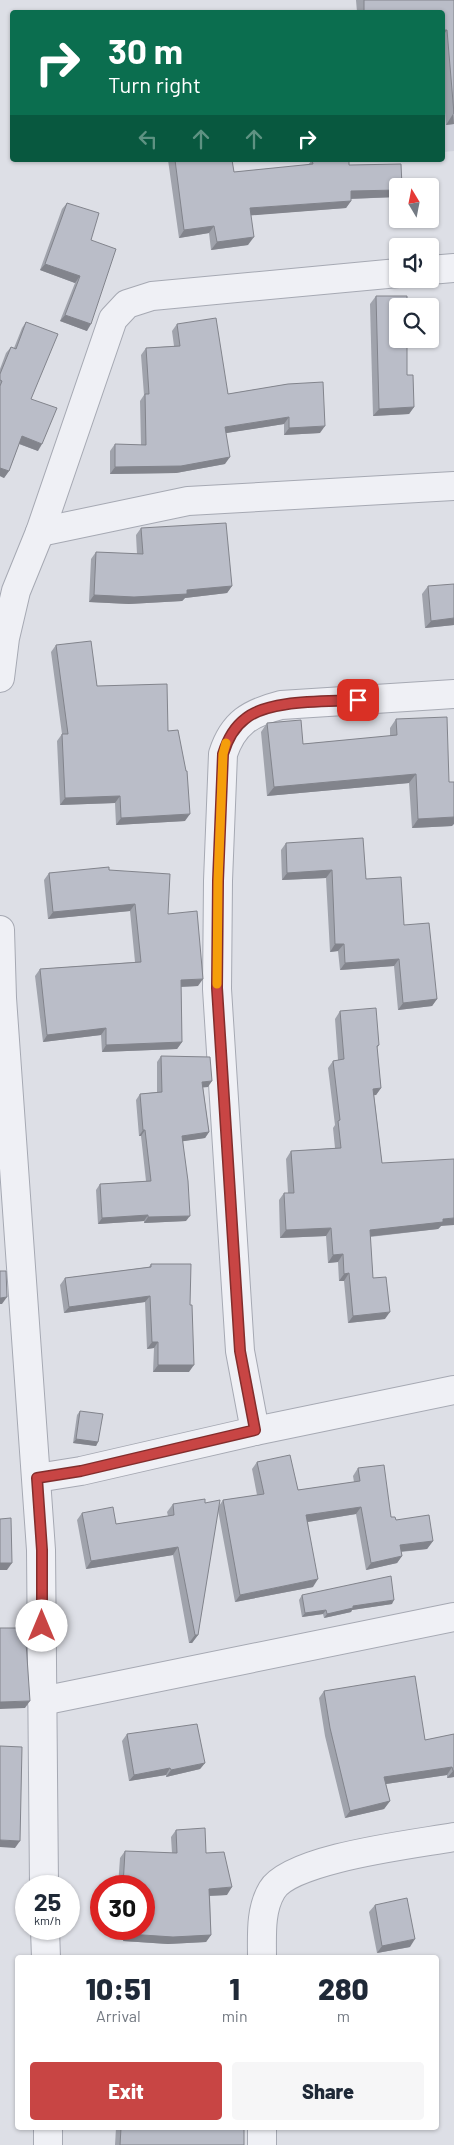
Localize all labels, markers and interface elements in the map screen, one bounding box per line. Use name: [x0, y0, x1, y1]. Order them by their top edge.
text: 30 m: [108, 29, 183, 71]
icon: right: [25, 30, 90, 95]
text: Turn right: [108, 71, 201, 97]
icon: left: [134, 125, 162, 153]
icon: ahead: [187, 125, 215, 153]
icon: ahead: [240, 125, 268, 153]
icon: right: [293, 125, 321, 153]
north arrow: [389, 178, 439, 228]
map controls: [389, 178, 439, 348]
button: sound: [389, 238, 439, 288]
button: search: [389, 298, 439, 348]
pin: [337, 679, 379, 721]
icon: arrive: [344, 686, 372, 714]
position arrow: [15, 1599, 67, 1651]
speed limit sign: 30: [90, 1875, 155, 1940]
text: 25: [34, 1886, 61, 1916]
text: km/h: [34, 1913, 61, 1927]
text: 10:51: [85, 1970, 151, 2006]
text: 1: [229, 1970, 240, 2006]
text: 280: [318, 1970, 369, 2006]
text: Arrival: [96, 2006, 141, 2025]
text: min: [222, 2006, 248, 2025]
text: m: [337, 2006, 350, 2025]
button: Exit: [30, 2062, 222, 2120]
button: Share: [232, 2062, 424, 2120]

